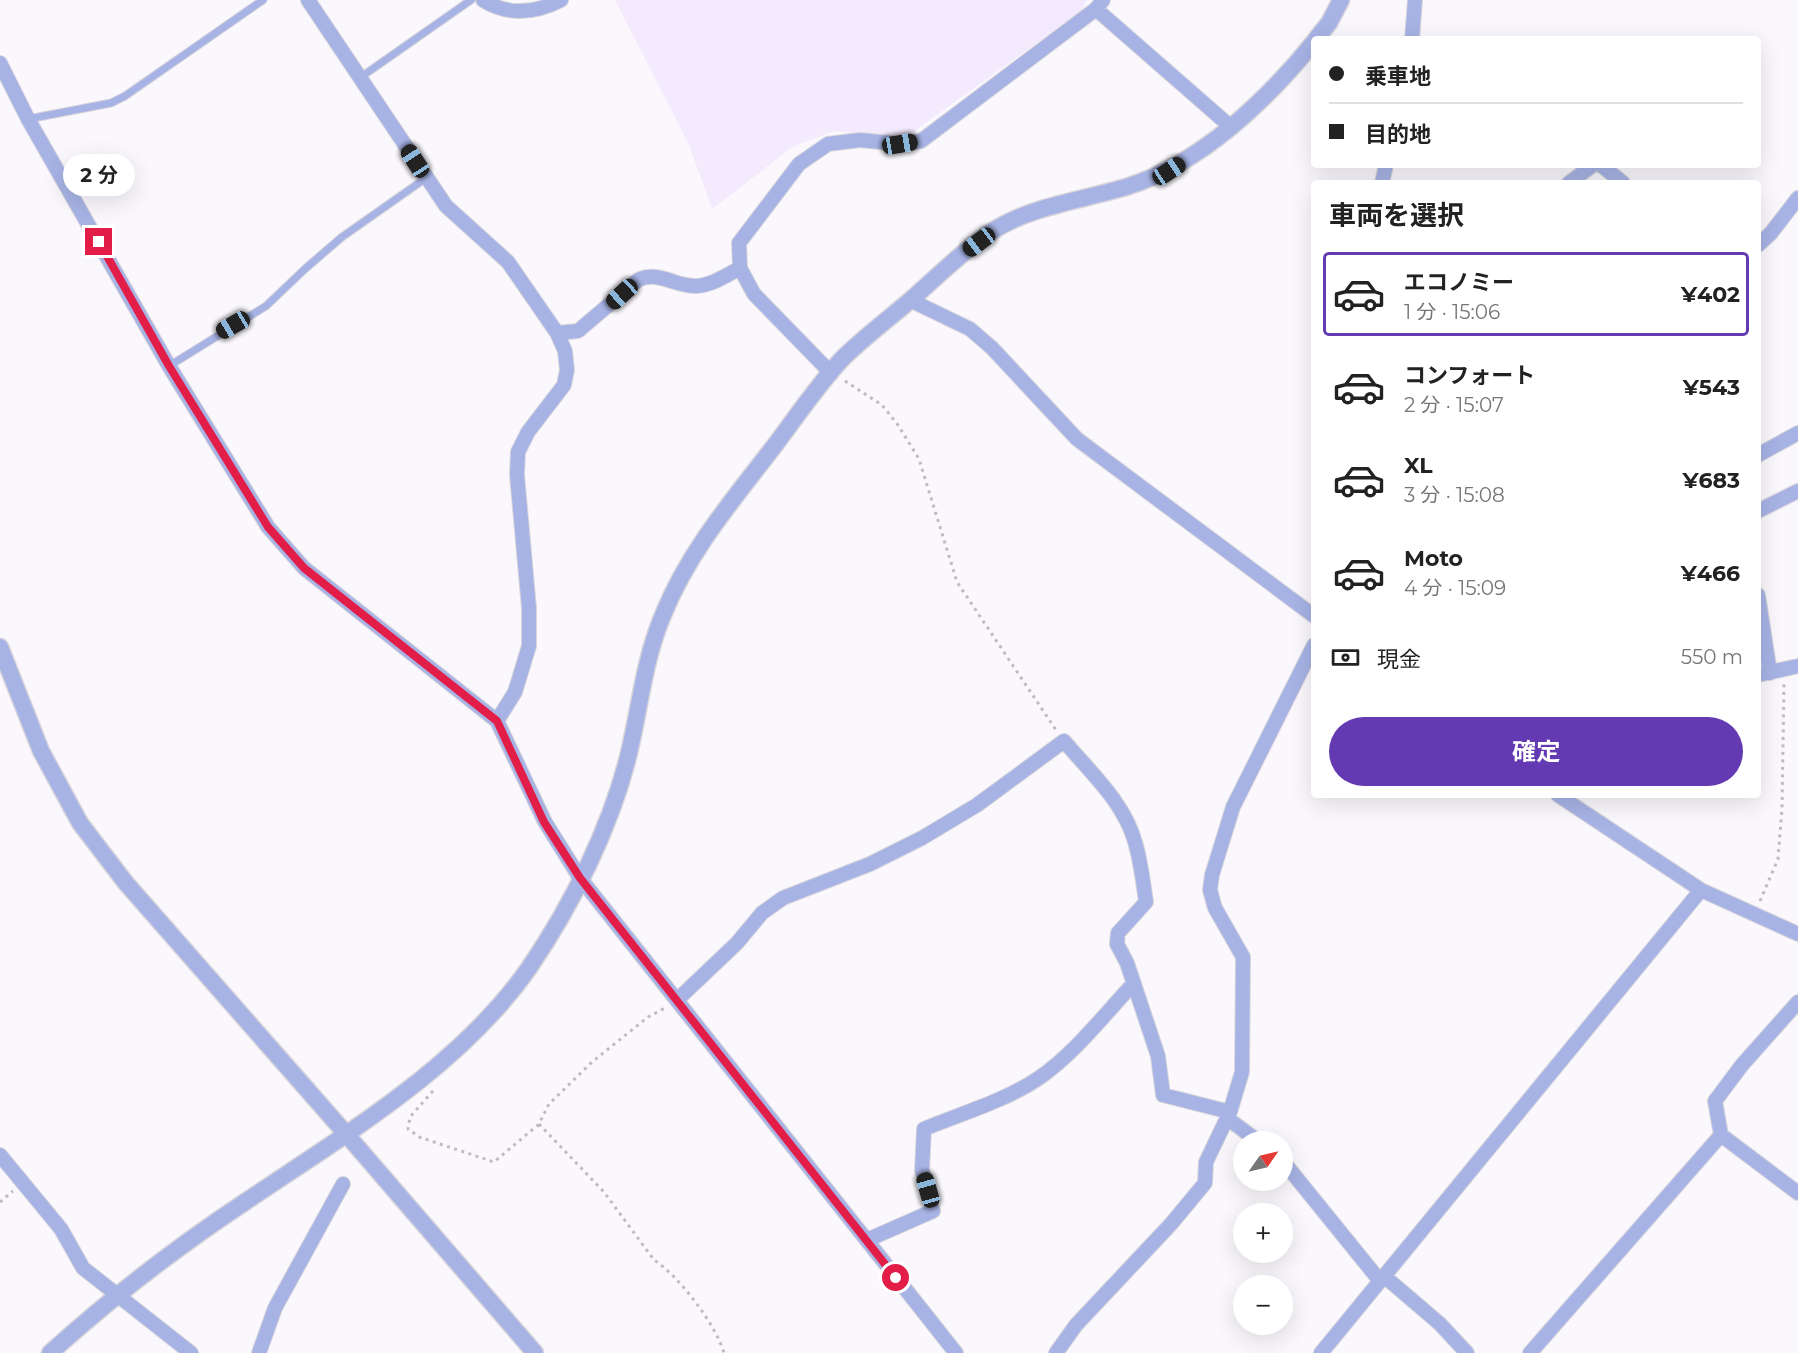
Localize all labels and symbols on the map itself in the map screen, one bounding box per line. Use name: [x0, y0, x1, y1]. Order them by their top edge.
car: [881, 132, 919, 156]
car: [398, 141, 432, 181]
car: [1149, 154, 1189, 188]
callout: 2 分: [63, 155, 135, 197]
car: [959, 224, 999, 260]
route end: [85, 228, 112, 255]
car: [603, 275, 641, 313]
car: [213, 308, 253, 342]
north arrow: [1233, 1131, 1293, 1191]
car: [914, 1170, 942, 1210]
route start: [882, 1264, 909, 1291]

